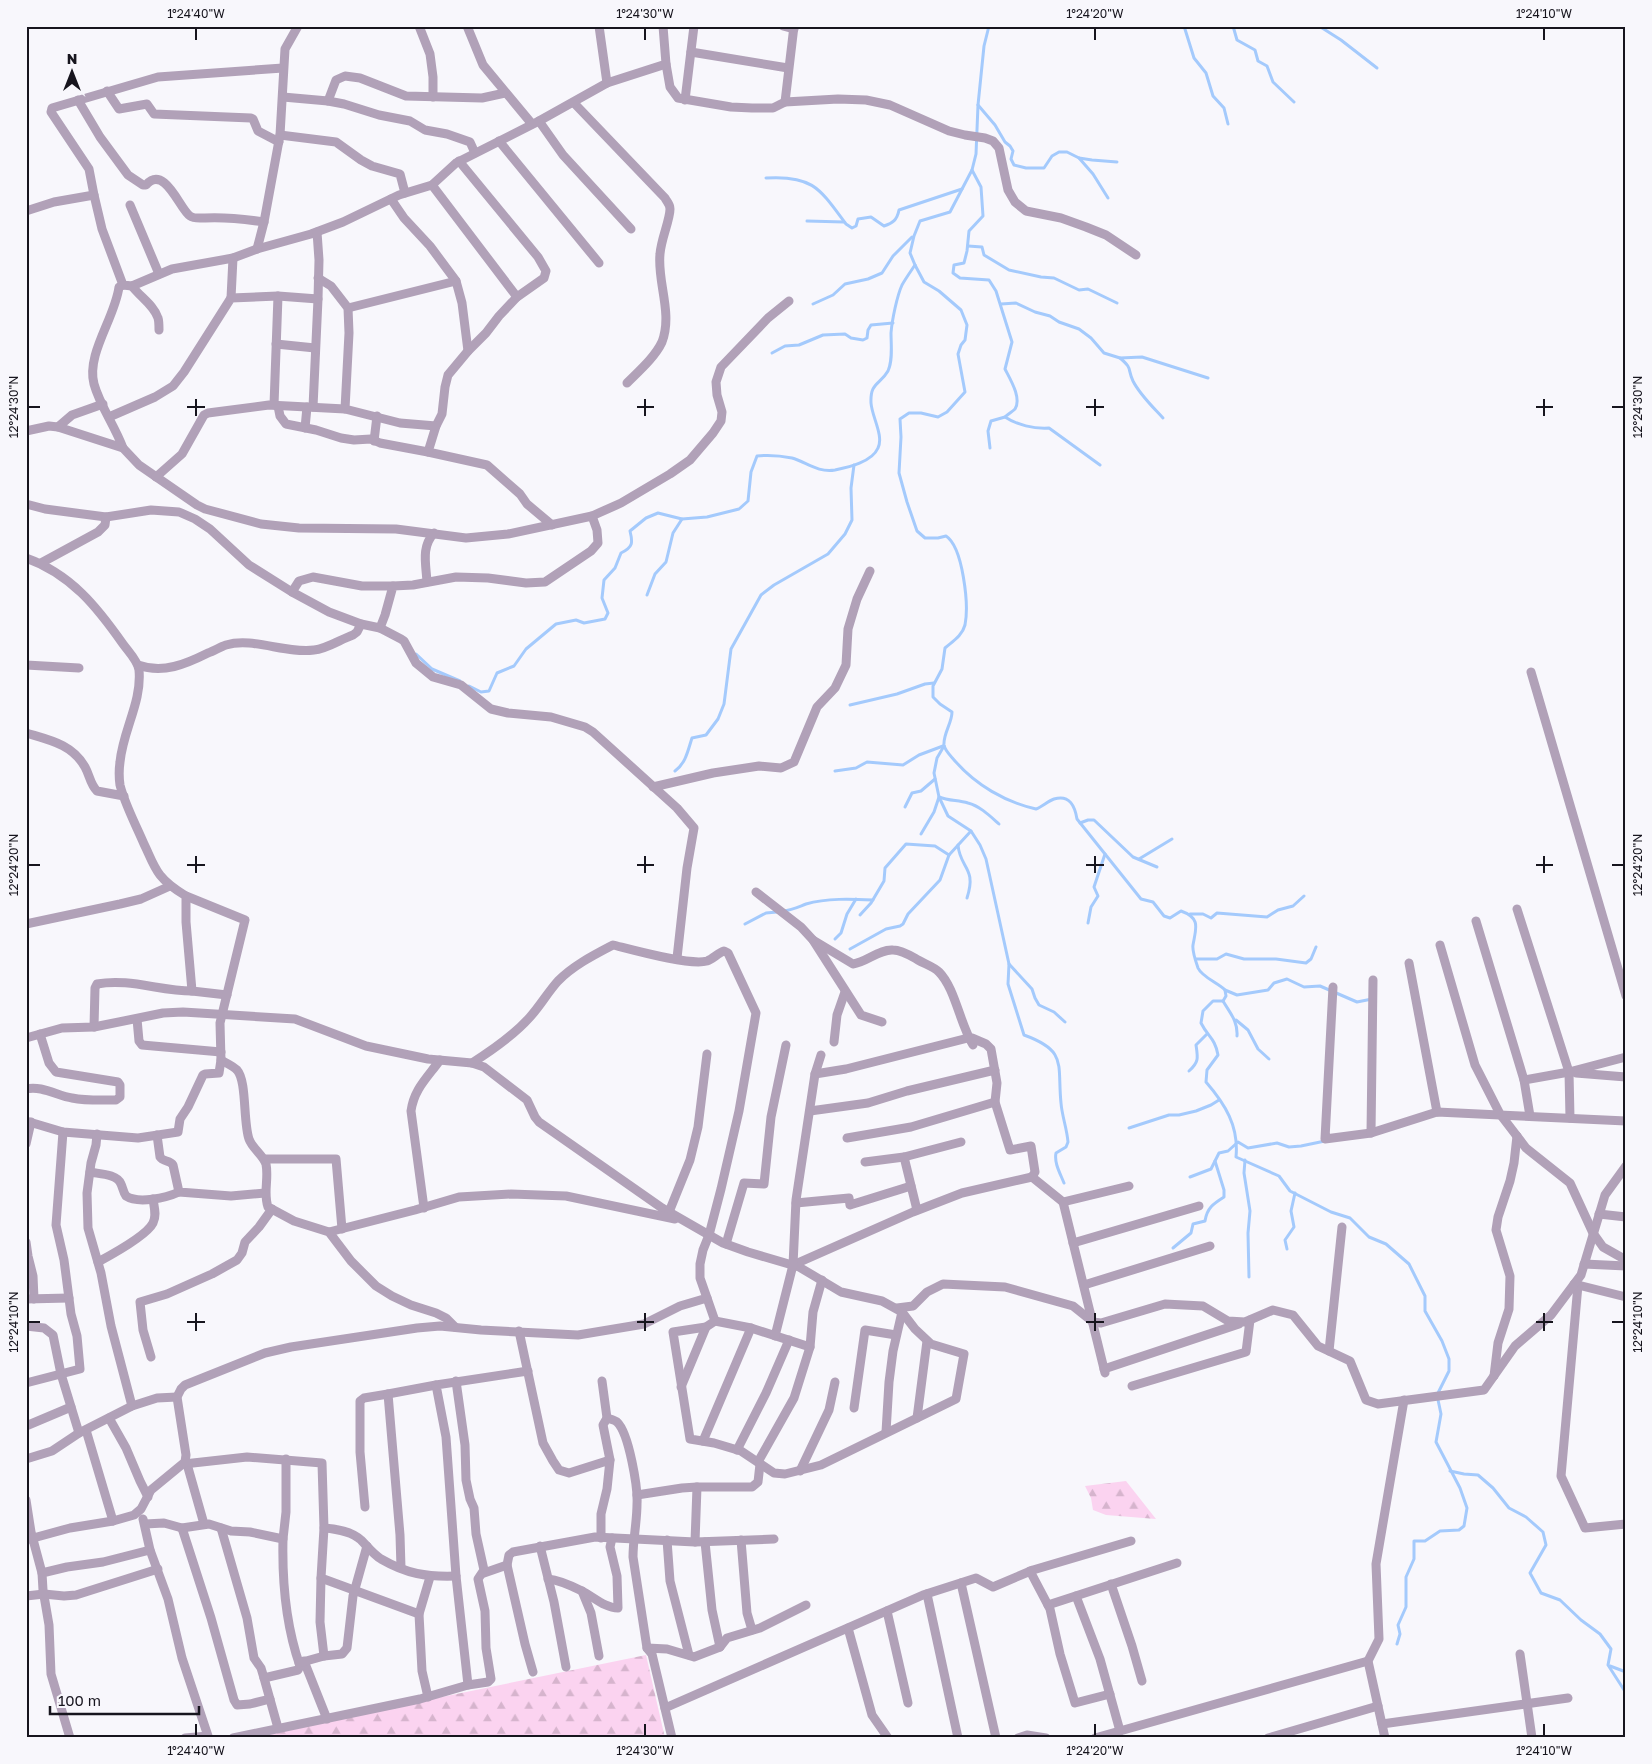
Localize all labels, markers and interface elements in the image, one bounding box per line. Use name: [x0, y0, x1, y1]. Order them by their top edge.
text: 1°24'40"W: [167, 6, 225, 21]
text: 1°24'30"W: [616, 6, 674, 21]
text: 1°24'20"W: [1066, 6, 1124, 21]
text: 1°24'10"W: [1516, 6, 1573, 21]
north arrow: [48, 48, 98, 98]
text: N: [67, 50, 77, 67]
text: 12°24'30"N: [6, 376, 21, 438]
text: 12°24'30"N: [1630, 376, 1645, 438]
text: 12°24'20"N: [6, 834, 21, 896]
text: 12°24'20"N: [1630, 834, 1645, 896]
text: 12°24'10"N: [6, 1291, 21, 1353]
text: 12°24'10"N: [1630, 1291, 1645, 1353]
scale bar: [50, 1684, 199, 1716]
text: 100 m: [58, 1691, 101, 1709]
text: 1°24'40"W: [167, 1743, 225, 1758]
text: 1°24'30"W: [616, 1743, 674, 1758]
text: 1°24'20"W: [1066, 1743, 1124, 1758]
text: 1°24'10"W: [1516, 1743, 1573, 1758]

